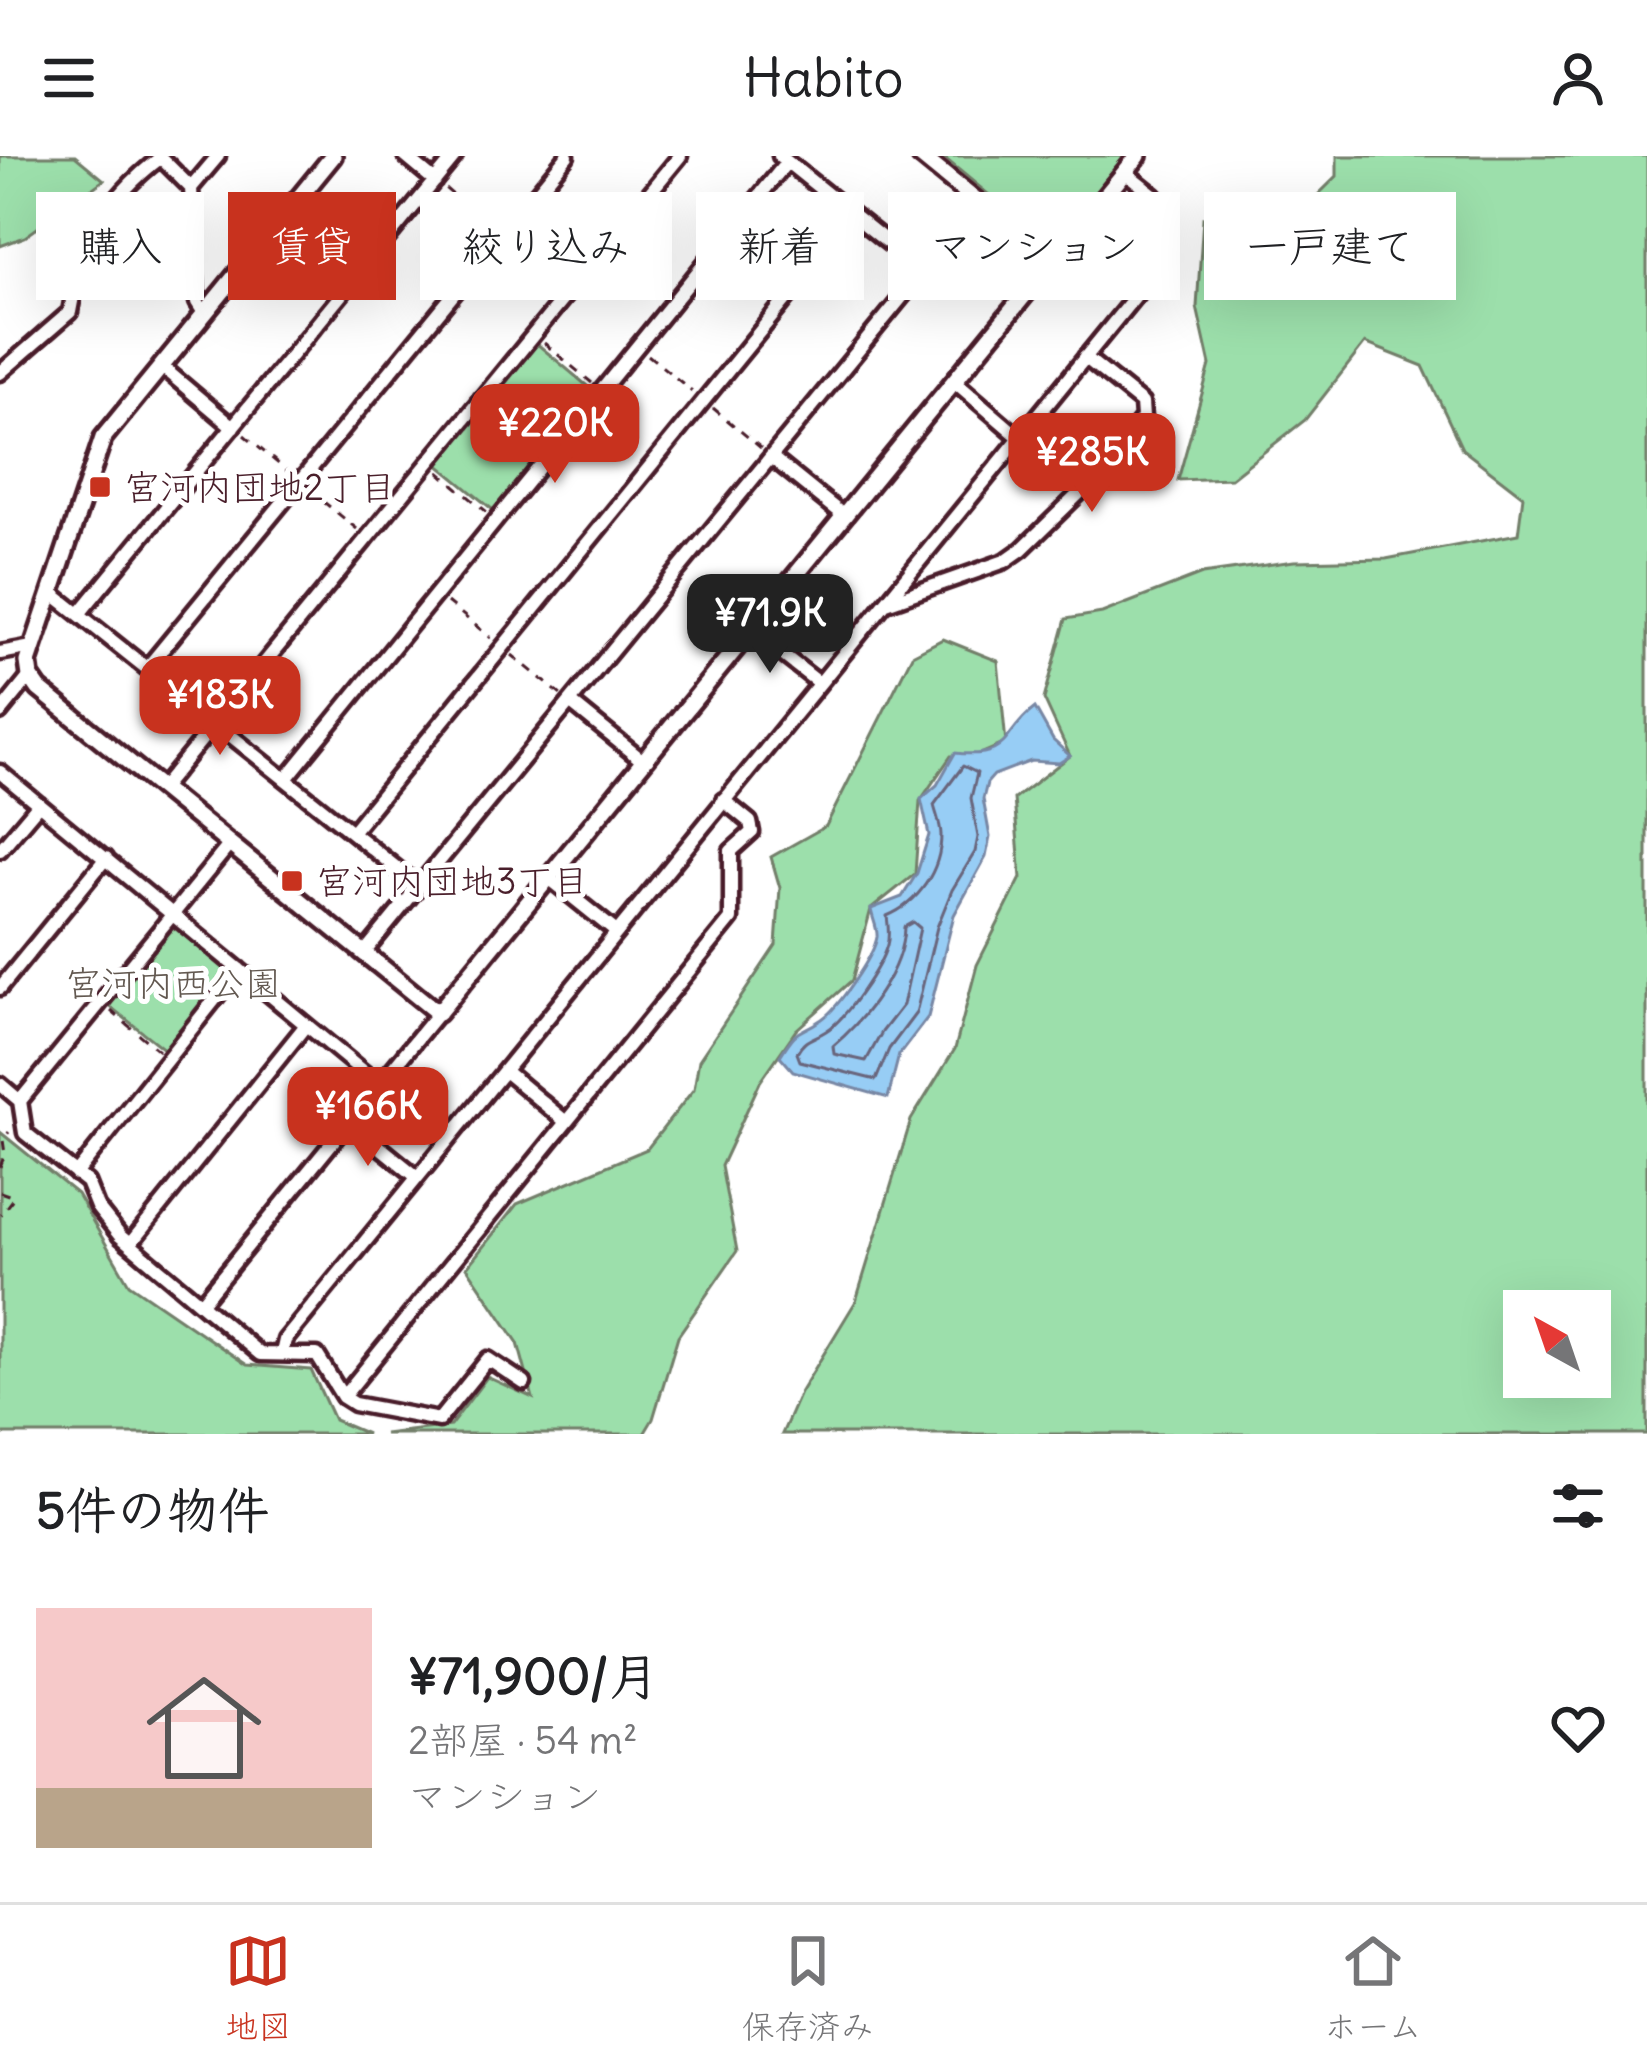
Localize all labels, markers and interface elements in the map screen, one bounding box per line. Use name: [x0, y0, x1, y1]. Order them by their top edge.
text: Habito: [743, 44, 904, 112]
icon: menu: [36, 45, 102, 111]
icon: person: [1545, 45, 1611, 111]
chip: 購入: [36, 192, 204, 300]
chip: 賃貸: [228, 192, 396, 300]
chip: 絞り込み: [420, 192, 672, 300]
chip: 新着: [696, 192, 864, 300]
chip: マンション: [888, 192, 1180, 300]
chip: 一戸建て: [1204, 192, 1456, 300]
pin: ¥220K: [471, 384, 639, 486]
text: ¥220K: [497, 398, 613, 447]
pin: ¥285K: [1008, 413, 1176, 515]
text: ¥285K: [1035, 427, 1149, 476]
place label: 宮河内団地2丁目: [124, 465, 396, 510]
marker: 宮河内団地2丁目: [87, 474, 113, 500]
pin: ¥71.9K: [672, 574, 868, 676]
text: ¥71.9K: [714, 588, 826, 637]
pin: ¥183K: [136, 656, 304, 758]
text: ¥183K: [166, 670, 274, 719]
place label: 宮河内団地3丁目: [316, 859, 588, 904]
marker: 宮河内団地3丁目: [279, 868, 305, 894]
park label: 宮河内西公園: [65, 961, 281, 1006]
pin: ¥166K: [284, 1067, 452, 1169]
text: ¥166K: [314, 1081, 422, 1130]
north arrow: [1503, 1290, 1611, 1398]
map controls: [1503, 1290, 1611, 1398]
icon: filters: [1545, 1473, 1611, 1539]
text: 5件の物件: [36, 1478, 269, 1542]
text: ¥71,900/月: [408, 1644, 659, 1708]
icon: home: [132, 1656, 276, 1800]
icon: heart: [1545, 1695, 1611, 1761]
text: 2部屋 · 54 m²: [408, 1716, 638, 1765]
text: マンション: [408, 1772, 601, 1821]
tab: 地図: [225, 1928, 291, 2048]
tab: 保存済み: [742, 1928, 874, 2048]
tab: ホーム: [1324, 1928, 1422, 2048]

